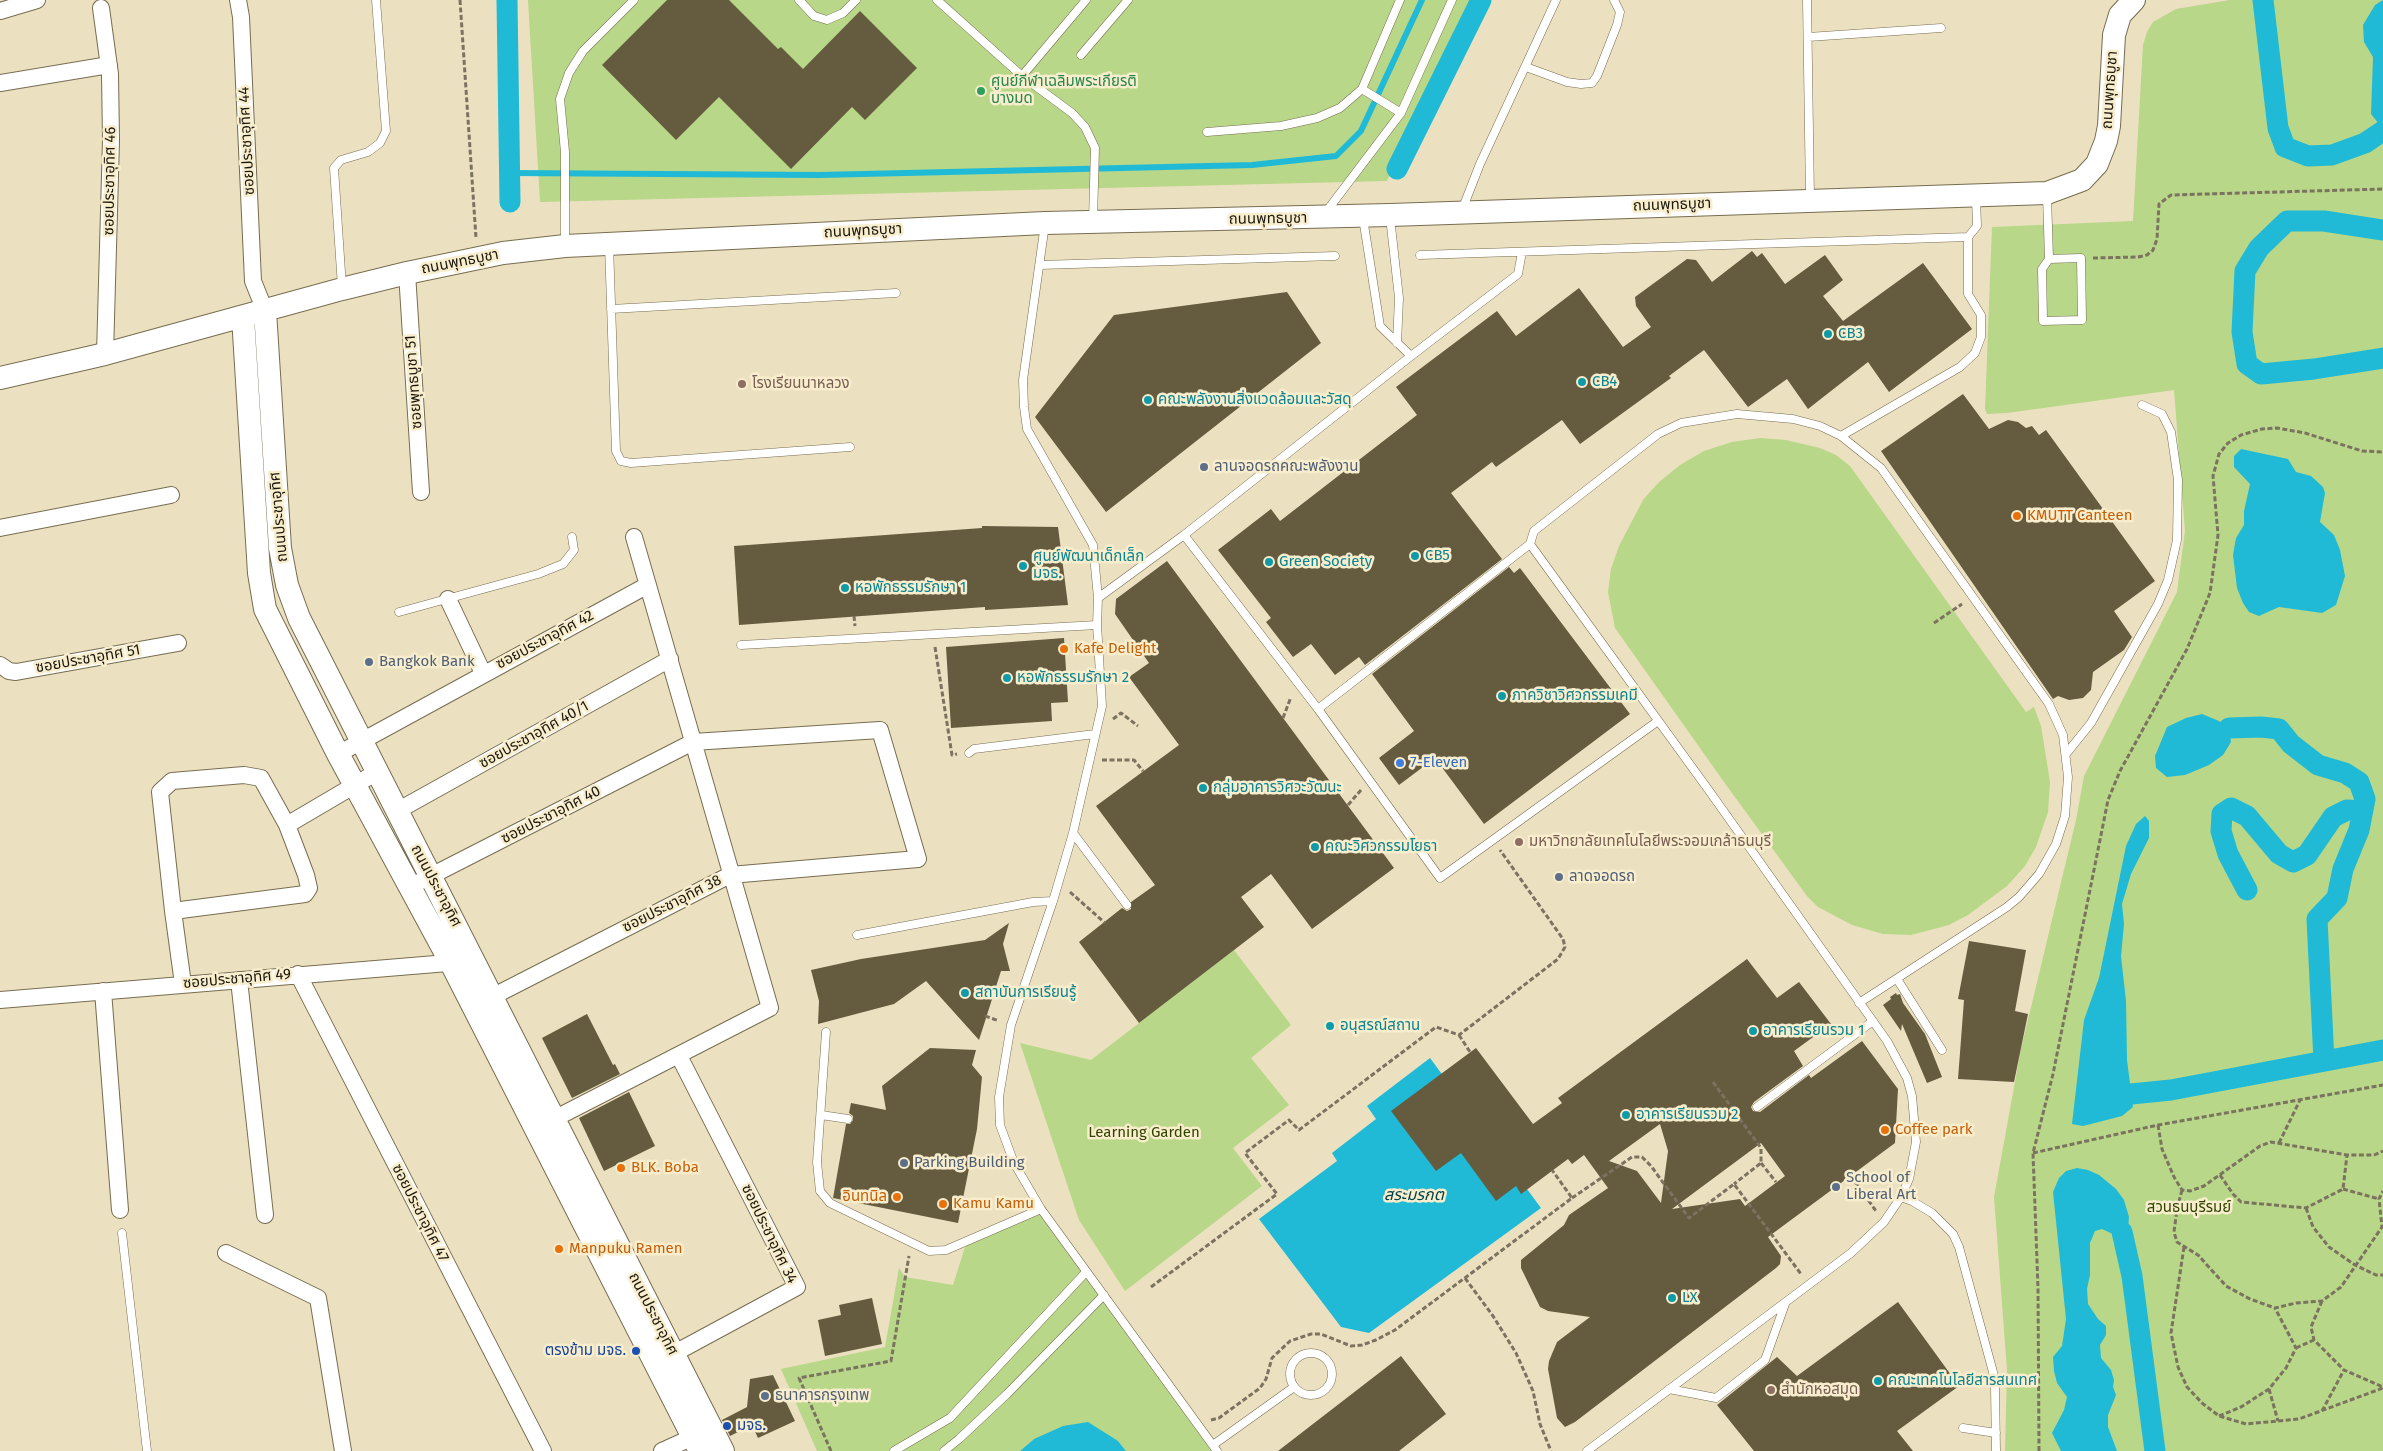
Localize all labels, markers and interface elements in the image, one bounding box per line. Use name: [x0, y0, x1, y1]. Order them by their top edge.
street label: ถนนพุทธบูชา: [2098, 50, 2122, 130]
place label: ศูนย์กีฬาเฉลิมพระเกียรติ บางมด: [991, 73, 1137, 108]
marker: ศูนย์กีฬาเฉลิมพระเกียรติ บางมด: [975, 85, 987, 97]
street label: ซอยประชาอุทิศ 44: [235, 86, 259, 196]
street label: ซอยประชาอุทิศ 46: [100, 126, 120, 236]
street label: ถนนพุทธบูชา: [1632, 195, 1712, 215]
street label: ถนนพุทธบูชา: [1229, 209, 1307, 229]
street label: ถนนพุทธบูชา: [823, 220, 903, 242]
street label: ถนนพุทธบูชา: [420, 246, 500, 278]
place label: CB3: [1838, 325, 1863, 343]
marker: CB3: [1822, 328, 1834, 340]
street label: ซอยพุทธบูชา 51: [402, 334, 426, 430]
place label: CB4: [1592, 373, 1617, 391]
place label: โรงเรียนนาหลวง: [752, 375, 850, 393]
marker: CB4: [1576, 376, 1588, 388]
marker: โรงเรียนนาหลวง: [736, 378, 748, 390]
place label: คณะพลังงานสิ่งแวดล้อมและวัสดุ: [1158, 391, 1352, 409]
marker: คณะพลังงานสิ่งแวดล้อมและวัสดุ: [1142, 394, 1154, 406]
place label: ลานจอดรถคณะพลังงาน: [1214, 458, 1358, 476]
marker: ลานจอดรถคณะพลังงาน: [1198, 461, 1210, 473]
street label: ถนนประชาอุทิศ: [266, 471, 292, 563]
place label: KMUTT Canteen: [2027, 507, 2132, 525]
marker: KMUTT Canteen: [2011, 510, 2023, 522]
place label: CB5: [1425, 547, 1450, 565]
place label: ศูนย์พัฒนาเด็กเล็ก มจธ.: [1033, 548, 1144, 583]
marker: CB5: [1409, 550, 1421, 562]
place label: Green Society: [1279, 553, 1372, 571]
marker: Green Society: [1263, 556, 1275, 568]
marker: ศูนย์พัฒนาเด็กเล็ก มจธ.: [1017, 560, 1029, 572]
place label: หอพักธรรมรักษา 1: [855, 579, 966, 597]
marker: หอพักธรรมรักษา 1: [839, 582, 851, 594]
street label: ซอยประชาอุทิศ 42: [493, 607, 597, 673]
place label: Kafe Delight: [1074, 640, 1156, 658]
street label: ซอยประชาอุทิศ 51: [34, 641, 142, 677]
marker: Kafe Delight: [1058, 643, 1070, 655]
place label: Bangkok Bank: [379, 653, 475, 671]
marker: Bangkok Bank: [363, 656, 375, 668]
place label: หอพักธรรมรักษา 2: [1017, 669, 1129, 687]
marker: หอพักธรรมรักษา 2: [1001, 672, 1013, 684]
place label: ภาควิชาวิศวกรรมเคมี: [1512, 687, 1638, 705]
marker: ภาควิชาวิศวกรรมเคมี: [1496, 690, 1508, 702]
street label: ซอยประชาอุทิศ 40/1: [476, 697, 592, 773]
place label: 7-Eleven: [1410, 754, 1467, 772]
marker: 7-Eleven: [1394, 757, 1406, 769]
place label: กลุ่มอาคารวิศวะวัฒนะ: [1213, 779, 1342, 797]
street label: ซอยประชาอุทิศ 40: [498, 782, 604, 848]
marker: กลุ่มอาคารวิศวะวัฒนะ: [1197, 782, 1209, 794]
place label: มหาวิทยาลัยเทคโนโลยีพระจอมเกล้าธนบุรี: [1529, 833, 1771, 851]
marker: มหาวิทยาลัยเทคโนโลยีพระจอมเกล้าธนบุรี: [1513, 836, 1525, 848]
place label: คณะวิศวกรรมโยธา: [1325, 838, 1437, 856]
marker: คณะวิศวกรรมโยธา: [1309, 841, 1321, 853]
street label: ถนนประชาอุทิศ: [407, 842, 465, 930]
place label: ลาดจอดรถ: [1569, 868, 1635, 886]
street label: ซอยประชาอุทิศ 38: [620, 871, 724, 937]
marker: ลาดจอดรถ: [1553, 871, 1565, 883]
street label: ซอยประชาอุทิศ 49: [182, 965, 292, 993]
place label: สถาบันการเรียนรู้: [975, 984, 1076, 1002]
marker: สถาบันการเรียนรู้: [959, 987, 971, 999]
place label: อนุสรณ์สถาน: [1340, 1017, 1420, 1035]
marker: อนุสรณ์สถาน: [1324, 1020, 1336, 1032]
place label: อาคารเรียนรวม 1: [1763, 1022, 1864, 1040]
marker: อาคารเรียนรวม 1: [1747, 1025, 1759, 1037]
place label: อาคารเรียนรวม 2: [1636, 1106, 1738, 1124]
marker: อาคารเรียนรวม 2: [1620, 1109, 1632, 1121]
place label: Coffee park: [1895, 1121, 1972, 1139]
park label: Learning Garden: [1088, 1124, 1200, 1142]
marker: Coffee park: [1879, 1124, 1891, 1136]
place label: Parking Building: [914, 1154, 1025, 1172]
marker: Parking Building: [898, 1157, 910, 1169]
place label: BLK. Boba: [631, 1159, 699, 1177]
street label: ซอยประชาอุทิศ 47: [388, 1161, 452, 1265]
marker: BLK. Boba: [615, 1162, 627, 1174]
place label: School of Liberal Art: [1846, 1169, 1916, 1204]
street label: ซอยประชาอุทิศ 34: [737, 1181, 801, 1287]
marker: School of Liberal Art: [1830, 1181, 1842, 1193]
water label: สระมรกต: [1384, 1186, 1444, 1206]
place label: อินทนิล: [842, 1188, 887, 1206]
marker: อินทนิล: [891, 1191, 903, 1203]
place label: Kamu Kamu: [953, 1195, 1034, 1213]
marker: Kamu Kamu: [937, 1198, 949, 1210]
park label: สวนธนบุรีรมย์: [2147, 1199, 2231, 1217]
place label: Manpuku Ramen: [569, 1240, 682, 1258]
marker: Manpuku Ramen: [553, 1243, 565, 1255]
street label: ถนนประชาอุทิศ: [624, 1270, 682, 1358]
place label: LX: [1682, 1289, 1698, 1307]
marker: LX: [1666, 1292, 1678, 1304]
place label: ตรงข้าม มจธ.: [545, 1342, 626, 1360]
marker: ตรงข้าม มจธ.: [630, 1345, 642, 1357]
place label: คณะเทคโนโลยีสารสนเทศ: [1888, 1372, 2037, 1390]
marker: คณะเทคโนโลยีสารสนเทศ: [1872, 1375, 1884, 1387]
place label: สำนักหอสมุด: [1781, 1381, 1858, 1399]
marker: สำนักหอสมุด: [1765, 1384, 1777, 1396]
place label: ธนาคารกรุงเทพ: [775, 1387, 869, 1405]
marker: ธนาคารกรุงเทพ: [759, 1390, 771, 1402]
place label: มจธ.: [737, 1417, 766, 1435]
marker: มจธ.: [721, 1420, 733, 1432]

